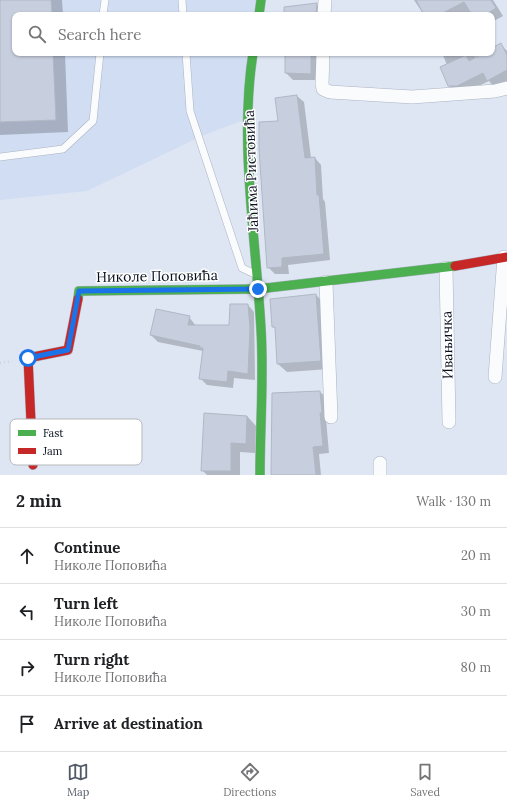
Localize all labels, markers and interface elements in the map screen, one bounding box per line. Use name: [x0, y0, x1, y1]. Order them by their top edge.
search box: [12, 12, 495, 56]
icon: search: [26, 23, 48, 45]
text: Search here: [58, 25, 141, 44]
street label: Јаћима Ристовића: [240, 110, 262, 233]
street label: Николе Поповића: [96, 266, 218, 286]
route end: [249, 280, 267, 298]
street label: Ивањичка: [437, 311, 457, 379]
route start: [19, 349, 37, 367]
legend: [10, 419, 142, 465]
text: Fast: [43, 426, 64, 440]
text: Jam: [42, 444, 63, 458]
text: 2 min: [16, 490, 62, 512]
text: Walk · 130 m: [416, 493, 491, 510]
text: Continue: [54, 538, 120, 557]
icon: ahead: [16, 545, 38, 567]
text: 20 m: [461, 547, 491, 564]
text: Николе Поповића: [54, 557, 167, 574]
text: Turn left: [54, 594, 118, 613]
icon: left: [16, 601, 38, 623]
text: 30 m: [461, 603, 491, 620]
text: Николе Поповића: [54, 613, 167, 630]
text: Turn right: [54, 650, 130, 669]
icon: right: [16, 657, 38, 679]
text: 80 m: [461, 659, 491, 676]
text: Николе Поповића: [54, 669, 167, 686]
icon: arrive: [16, 713, 38, 735]
text: Arrive at destination: [54, 714, 203, 733]
tab: Map: [67, 761, 89, 799]
tab: Directions: [223, 761, 276, 799]
tab: Saved: [410, 761, 440, 799]

